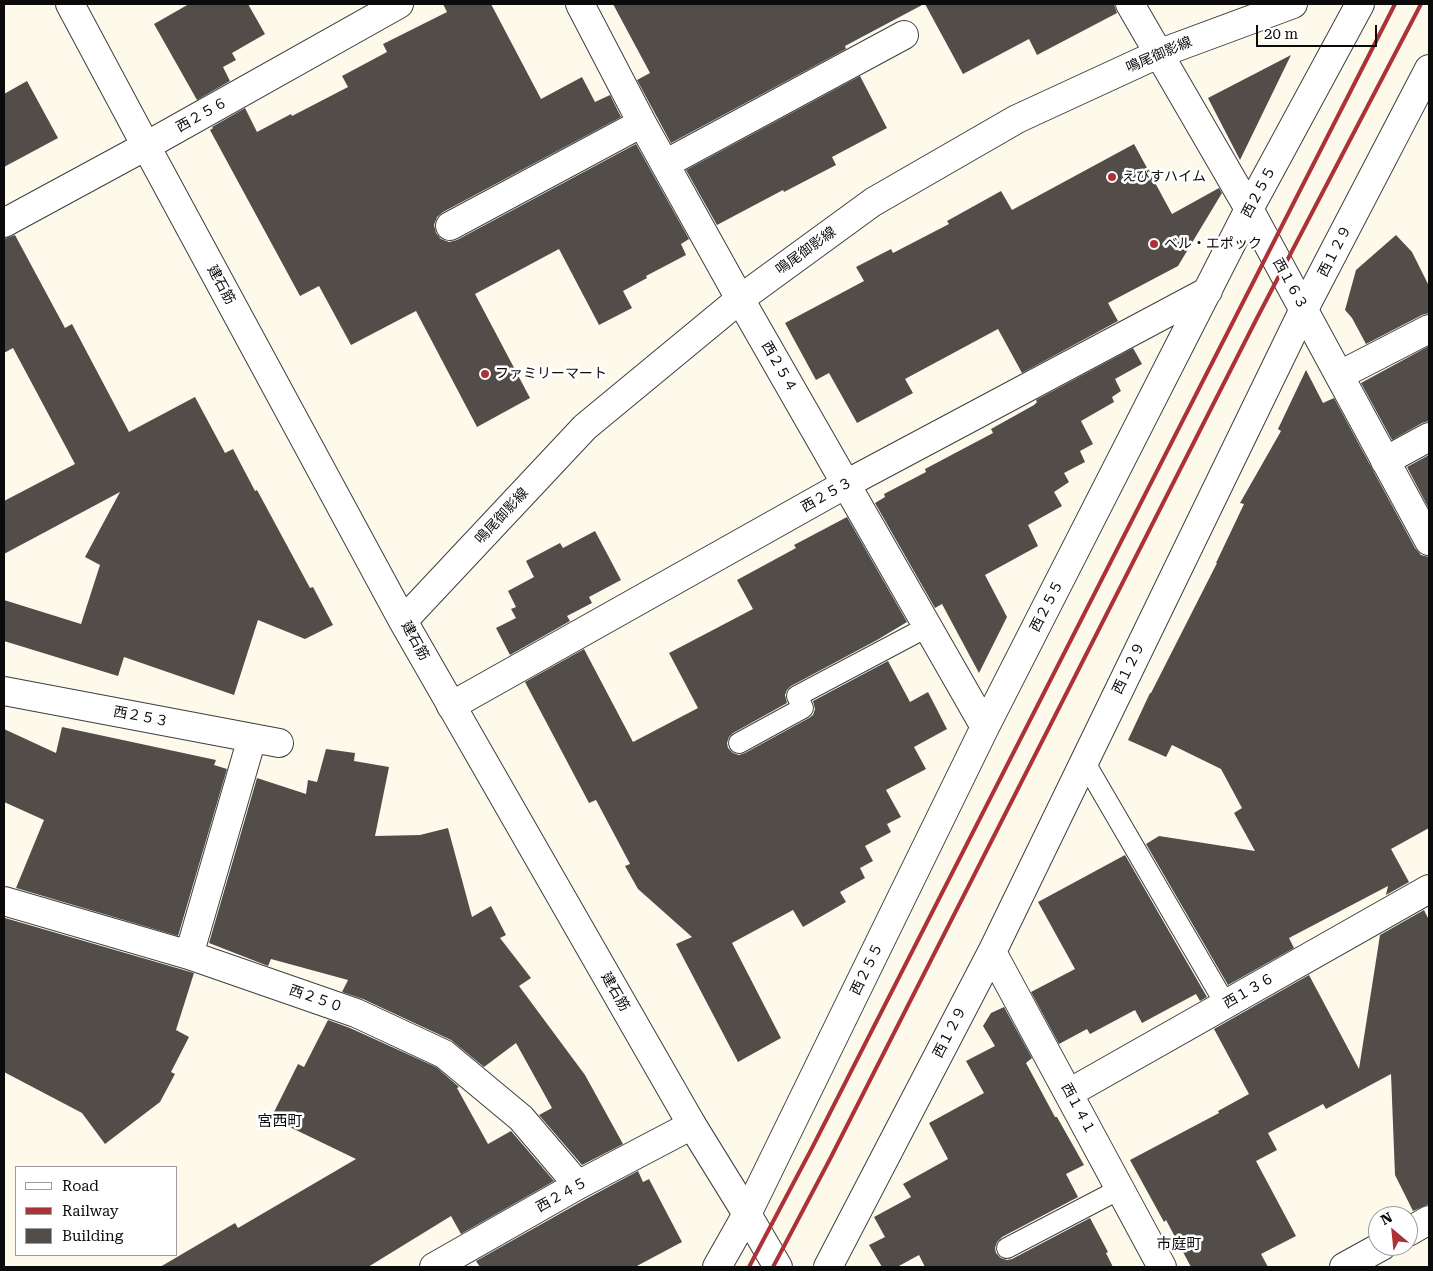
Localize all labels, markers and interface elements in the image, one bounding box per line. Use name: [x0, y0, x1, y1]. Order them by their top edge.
scale bar: [1258, 15, 1379, 47]
text: 20 m: [1264, 25, 1298, 43]
street label: 鳴尾御影線: [1124, 34, 1194, 76]
street label: 西２５６: [173, 94, 231, 136]
street label: 西２５５: [1238, 163, 1280, 221]
place label: えびすハイム: [1122, 169, 1206, 185]
marker: えびすハイム: [1106, 171, 1118, 183]
street label: 西１２９: [1315, 222, 1355, 280]
street label: 鳴尾御影線: [773, 224, 839, 278]
place label: ベル・エポック: [1164, 236, 1262, 252]
marker: ベル・エポック: [1148, 238, 1160, 250]
street label: 西１６３: [1269, 255, 1311, 313]
street label: 建石筋: [203, 263, 239, 307]
street label: 西２５４: [758, 339, 800, 395]
place label: ファミリーマート: [495, 366, 607, 382]
marker: ファミリーマート: [479, 368, 491, 380]
street label: 西２５３: [798, 474, 856, 516]
street label: 鳴尾御影線: [472, 485, 532, 547]
street label: 西２５５: [1027, 577, 1067, 635]
street label: 建石筋: [397, 619, 433, 663]
street label: 西１２９: [1109, 639, 1149, 697]
street label: 西２５３: [112, 703, 170, 731]
street label: 西２５５: [847, 940, 887, 998]
street label: 建石筋: [597, 970, 633, 1014]
street label: 西１３６: [1221, 970, 1277, 1012]
street label: 西２５０: [287, 982, 345, 1016]
street label: 西１２９: [930, 1003, 970, 1061]
street label: 西１４１: [1057, 1080, 1099, 1138]
district label: 宮西町: [258, 1113, 302, 1131]
legend: [15, 1166, 178, 1256]
street label: 西２４５: [533, 1174, 591, 1216]
text: Road: [62, 1177, 99, 1195]
text: Railway: [62, 1202, 119, 1220]
north arrow: [1368, 1206, 1418, 1256]
text: N: [1378, 1209, 1395, 1228]
text: Building: [62, 1227, 123, 1245]
district label: 市庭町: [1157, 1236, 1201, 1254]

